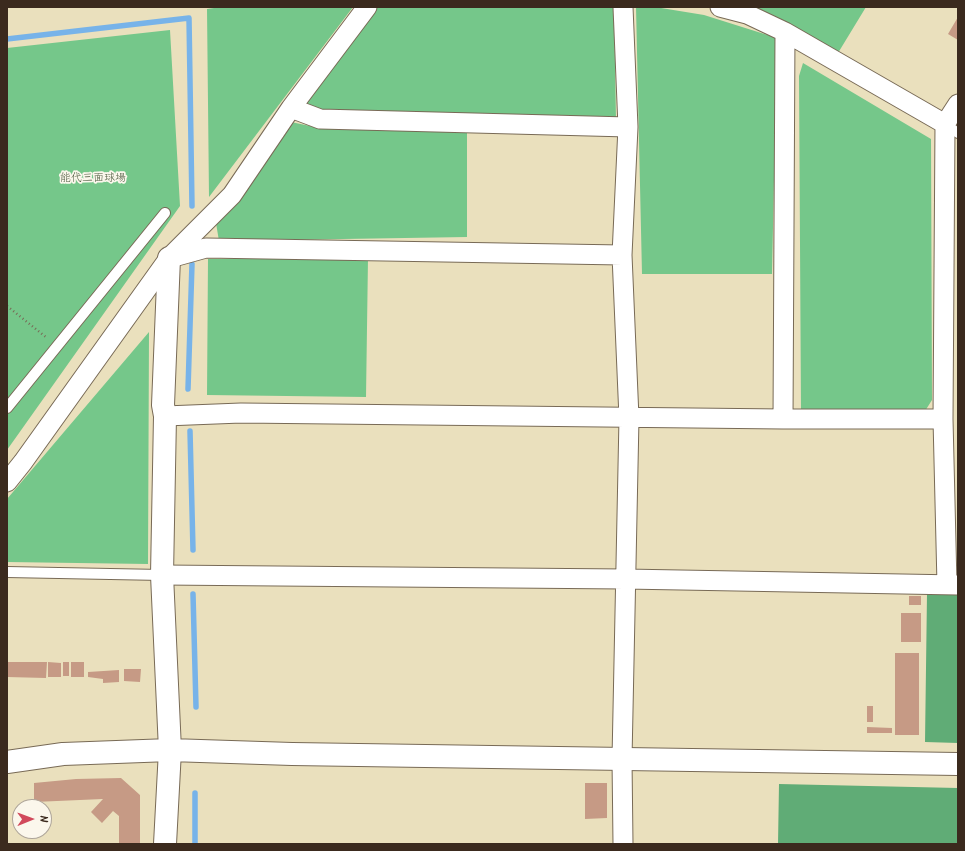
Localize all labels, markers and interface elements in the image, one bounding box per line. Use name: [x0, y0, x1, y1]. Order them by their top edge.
park label: 能代三面球場: [60, 172, 126, 186]
north arrow: [12, 799, 52, 839]
text: N: [34, 815, 52, 822]

